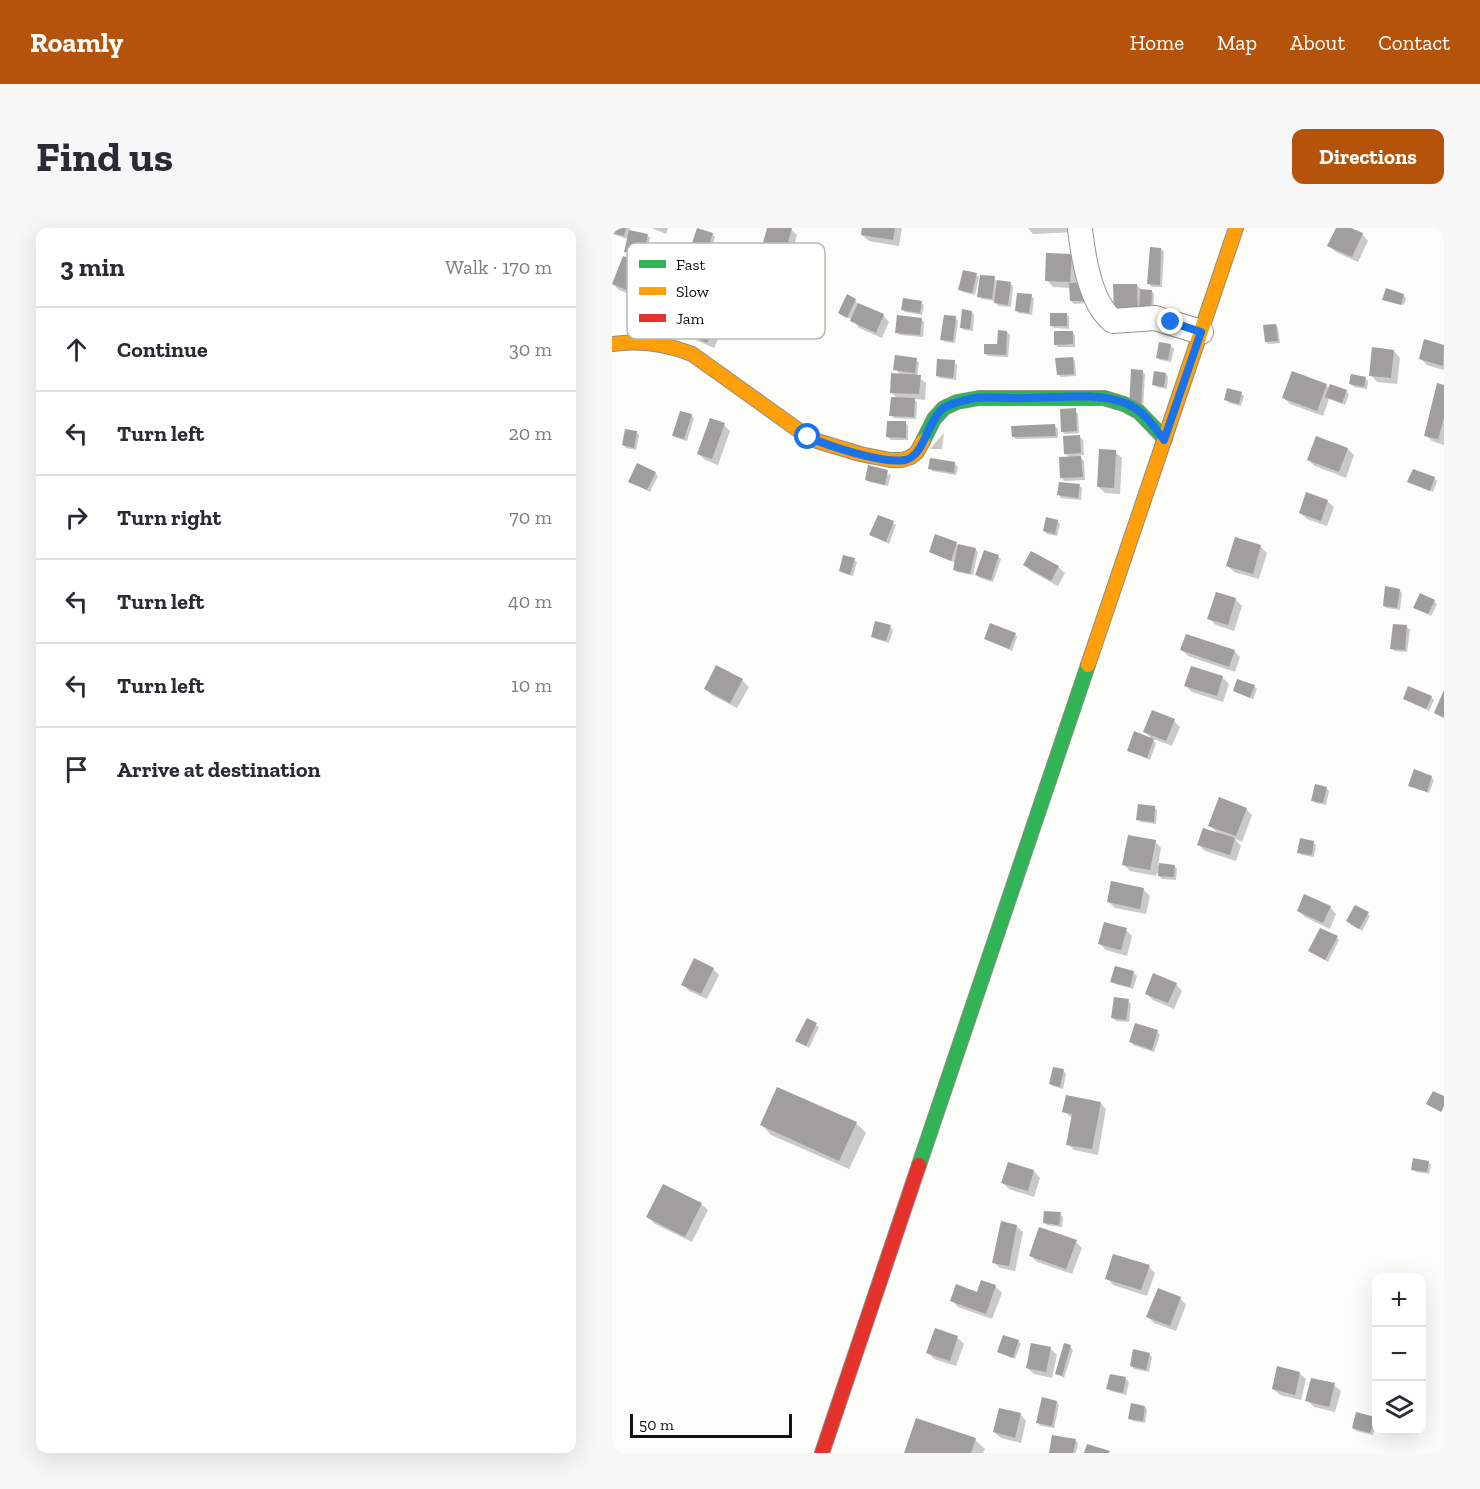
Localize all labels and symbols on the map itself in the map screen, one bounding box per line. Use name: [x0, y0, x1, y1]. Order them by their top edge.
legend: [627, 243, 825, 339]
text: Fast: [676, 255, 705, 274]
text: Slow: [676, 282, 710, 301]
route end: [1157, 308, 1183, 334]
text: Jam: [676, 309, 705, 328]
route start: [794, 423, 820, 449]
scale bar: [630, 1411, 792, 1438]

